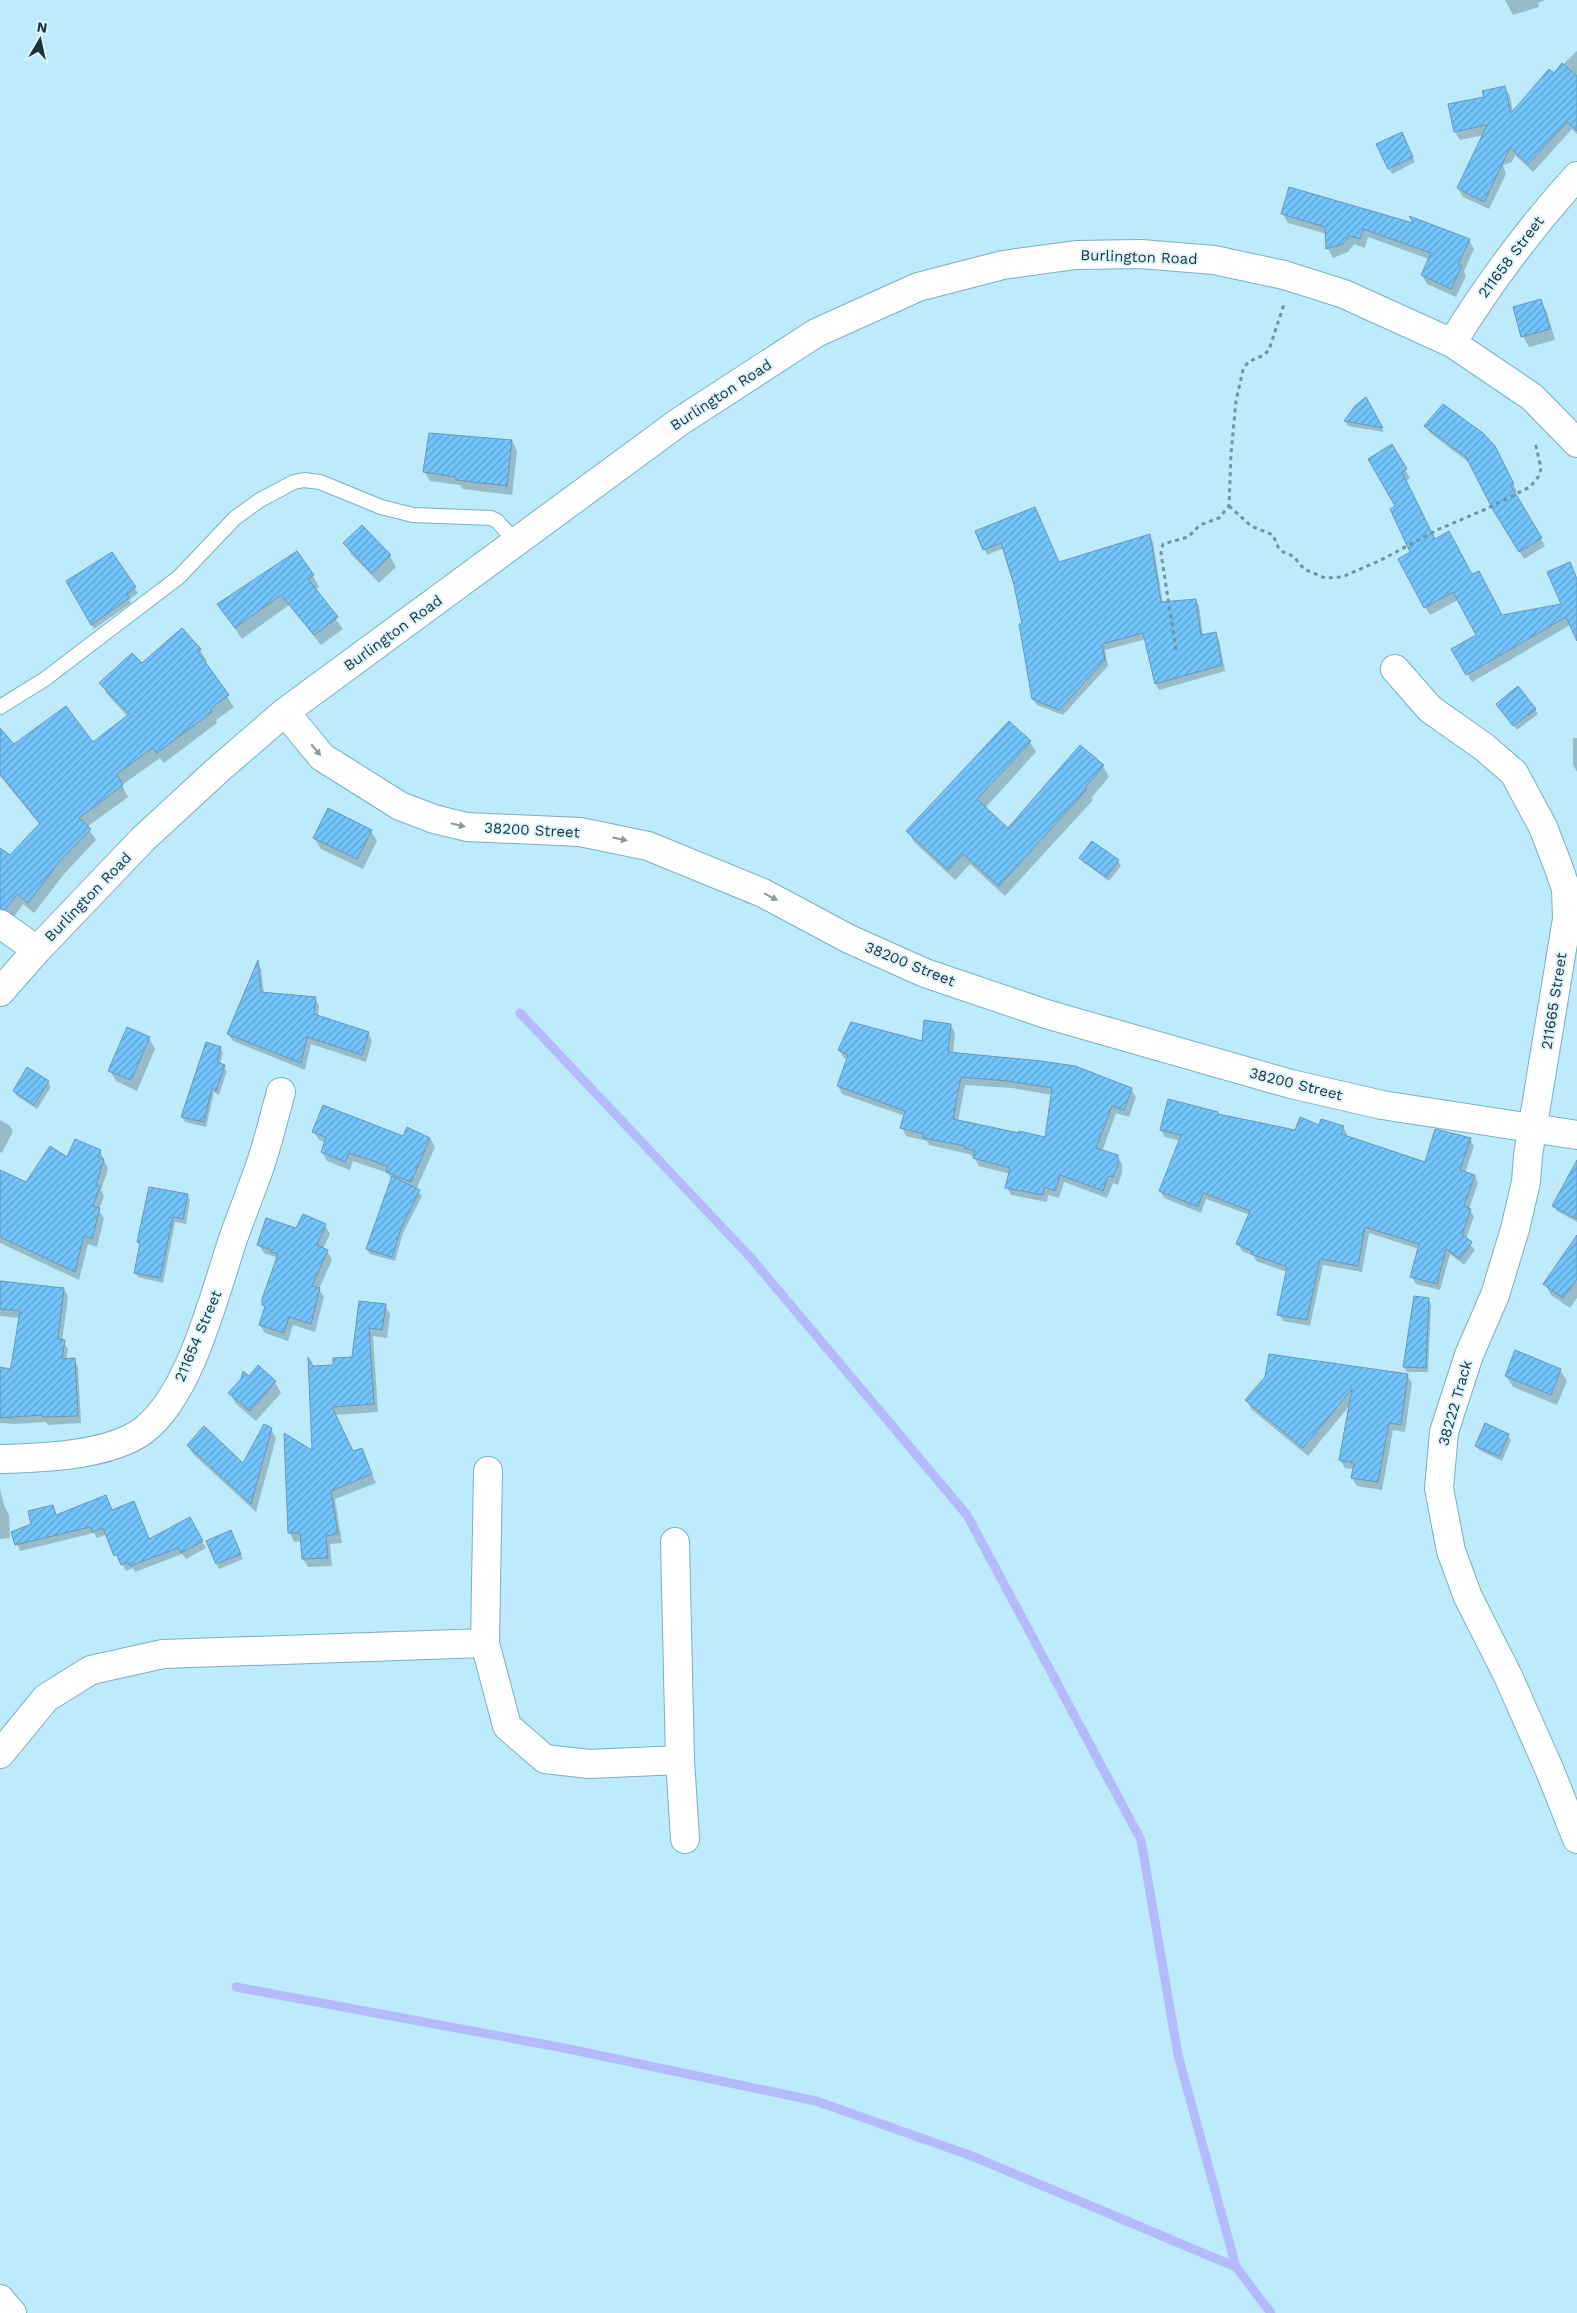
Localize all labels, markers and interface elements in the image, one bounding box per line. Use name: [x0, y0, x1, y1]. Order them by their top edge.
north arrow: [15, 15, 65, 65]
text: N: [36, 18, 48, 36]
street label: 211658 Street: [1474, 212, 1548, 301]
street label: Burlington Road: [1080, 246, 1198, 268]
street label: Burlington Road: [667, 356, 775, 434]
street label: Burlington Road: [340, 591, 446, 675]
one-way arrow: [311, 743, 322, 756]
street label: 38200 Street: [484, 819, 581, 842]
one-way arrow: [451, 821, 466, 829]
one-way arrow: [612, 835, 627, 843]
street label: Burlington Road: [41, 849, 135, 945]
one-way arrow: [764, 893, 778, 901]
street label: 38200 Street: [862, 938, 958, 991]
street label: 211665 Street: [1537, 951, 1571, 1051]
street label: 38200 Street: [1247, 1064, 1345, 1104]
street label: 211654 Street: [171, 1287, 226, 1384]
street label: 38222 Track: [1434, 1358, 1476, 1448]

